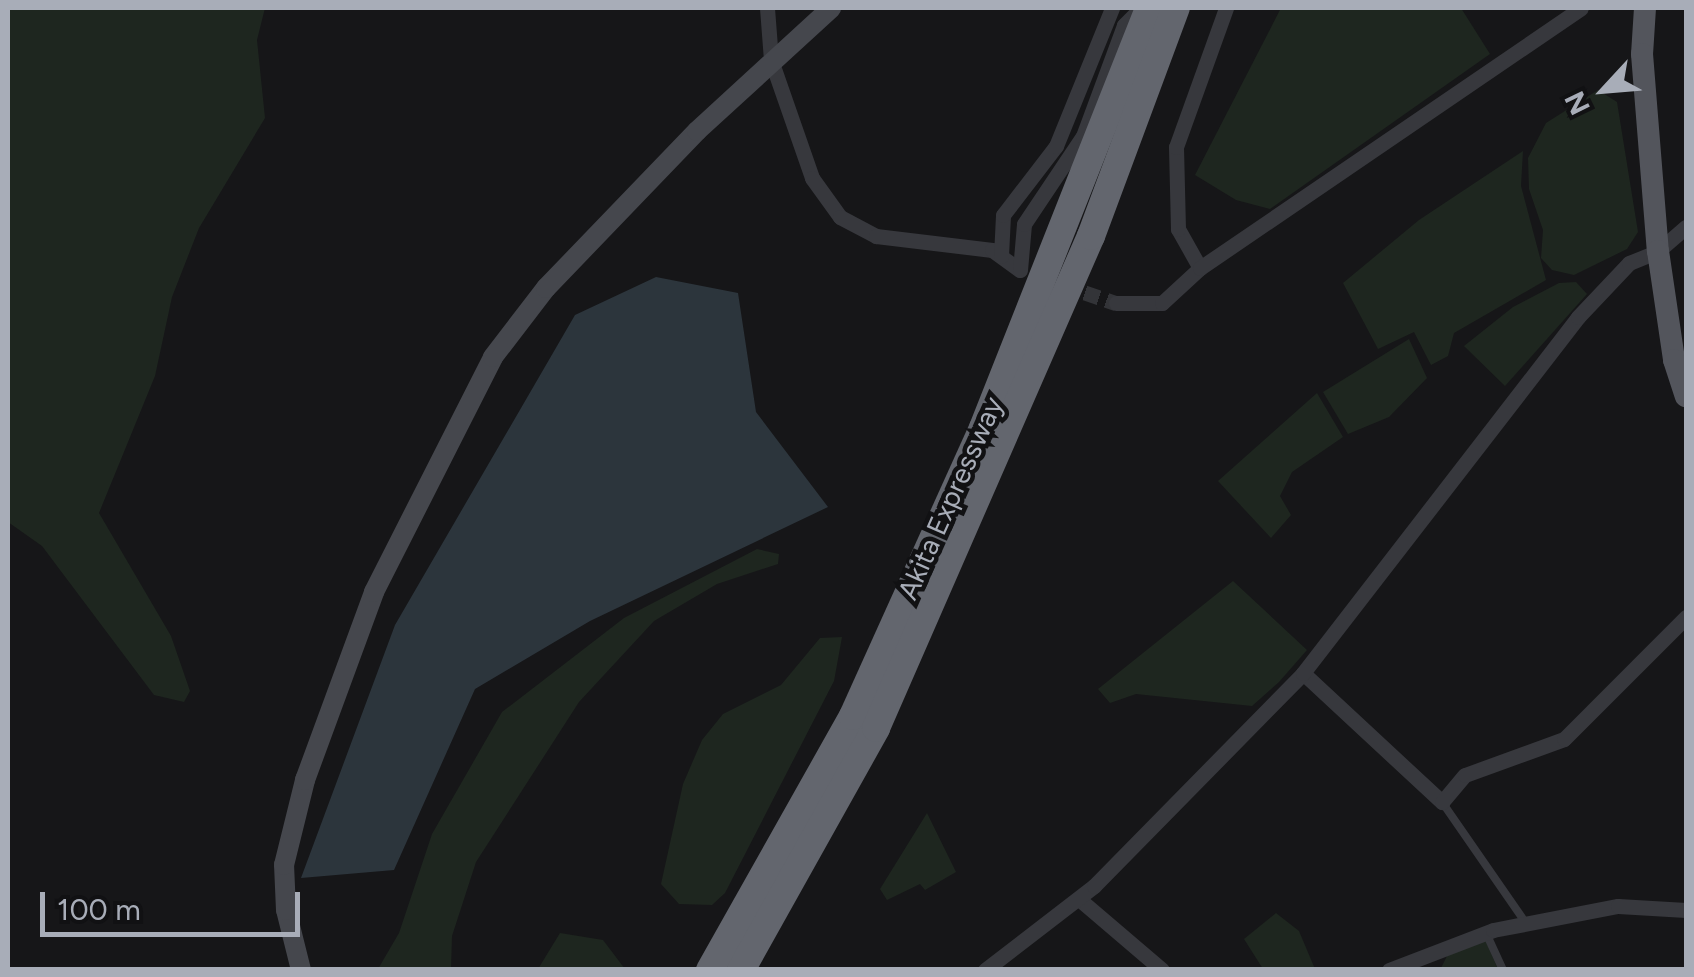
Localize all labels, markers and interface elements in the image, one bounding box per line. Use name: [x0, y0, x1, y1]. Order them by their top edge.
north arrow: [1554, 40, 1654, 140]
text: N: [1557, 86, 1597, 120]
street label: Akita Expressway: [890, 391, 1010, 605]
scale bar: [45, 872, 305, 934]
text: 100 m: [57, 891, 141, 928]

